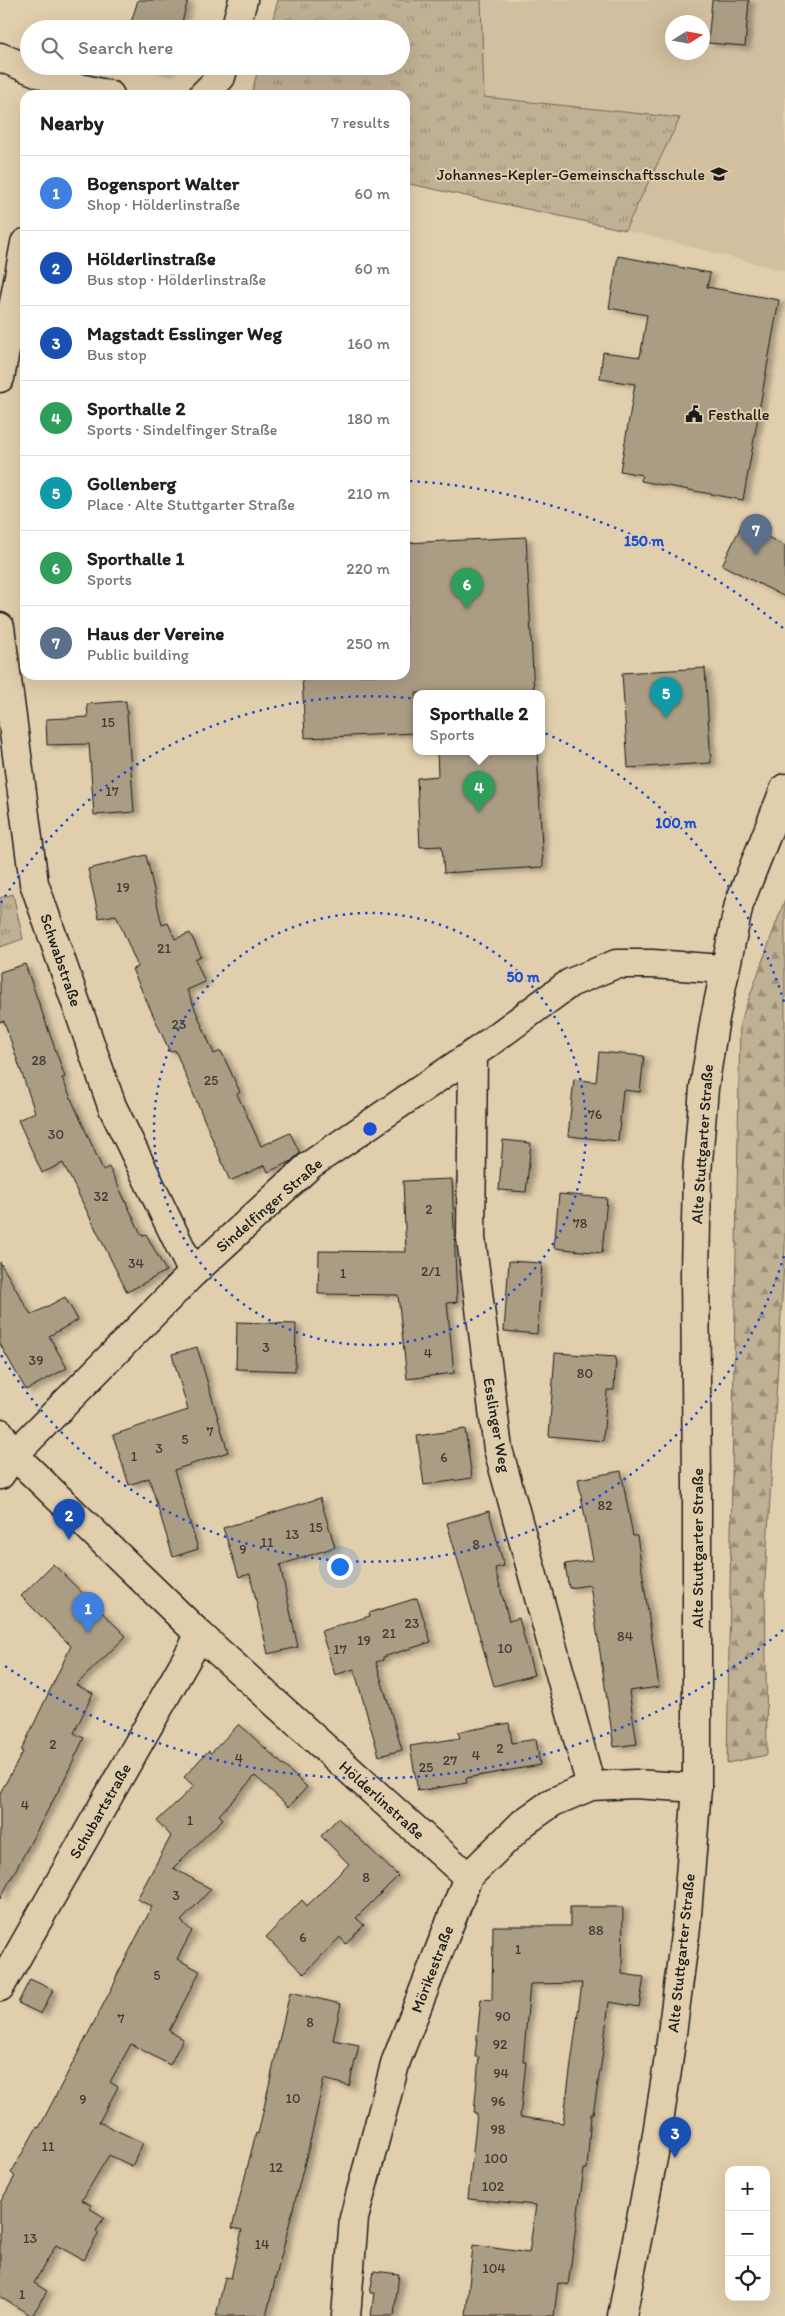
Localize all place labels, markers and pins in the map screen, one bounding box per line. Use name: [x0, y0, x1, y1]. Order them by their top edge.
school or university icon: Johannes-Kepler-Gemeinschaftsschule: [709, 164, 729, 184]
place label: Johannes-Kepler-Gemeinschaftsschule: [437, 165, 705, 184]
public building icon: Festhalle: [684, 404, 704, 424]
place label: Festhalle: [708, 405, 770, 424]
pin: 7: [740, 514, 772, 555]
pin: 6: [451, 568, 483, 609]
pin: 5: [650, 677, 682, 718]
pin: 4: [463, 771, 495, 812]
centre of rings: [361, 1120, 379, 1138]
pin: 2: [53, 1499, 85, 1540]
pin: 1: [72, 1592, 104, 1633]
pin: 3: [659, 2117, 691, 2158]

